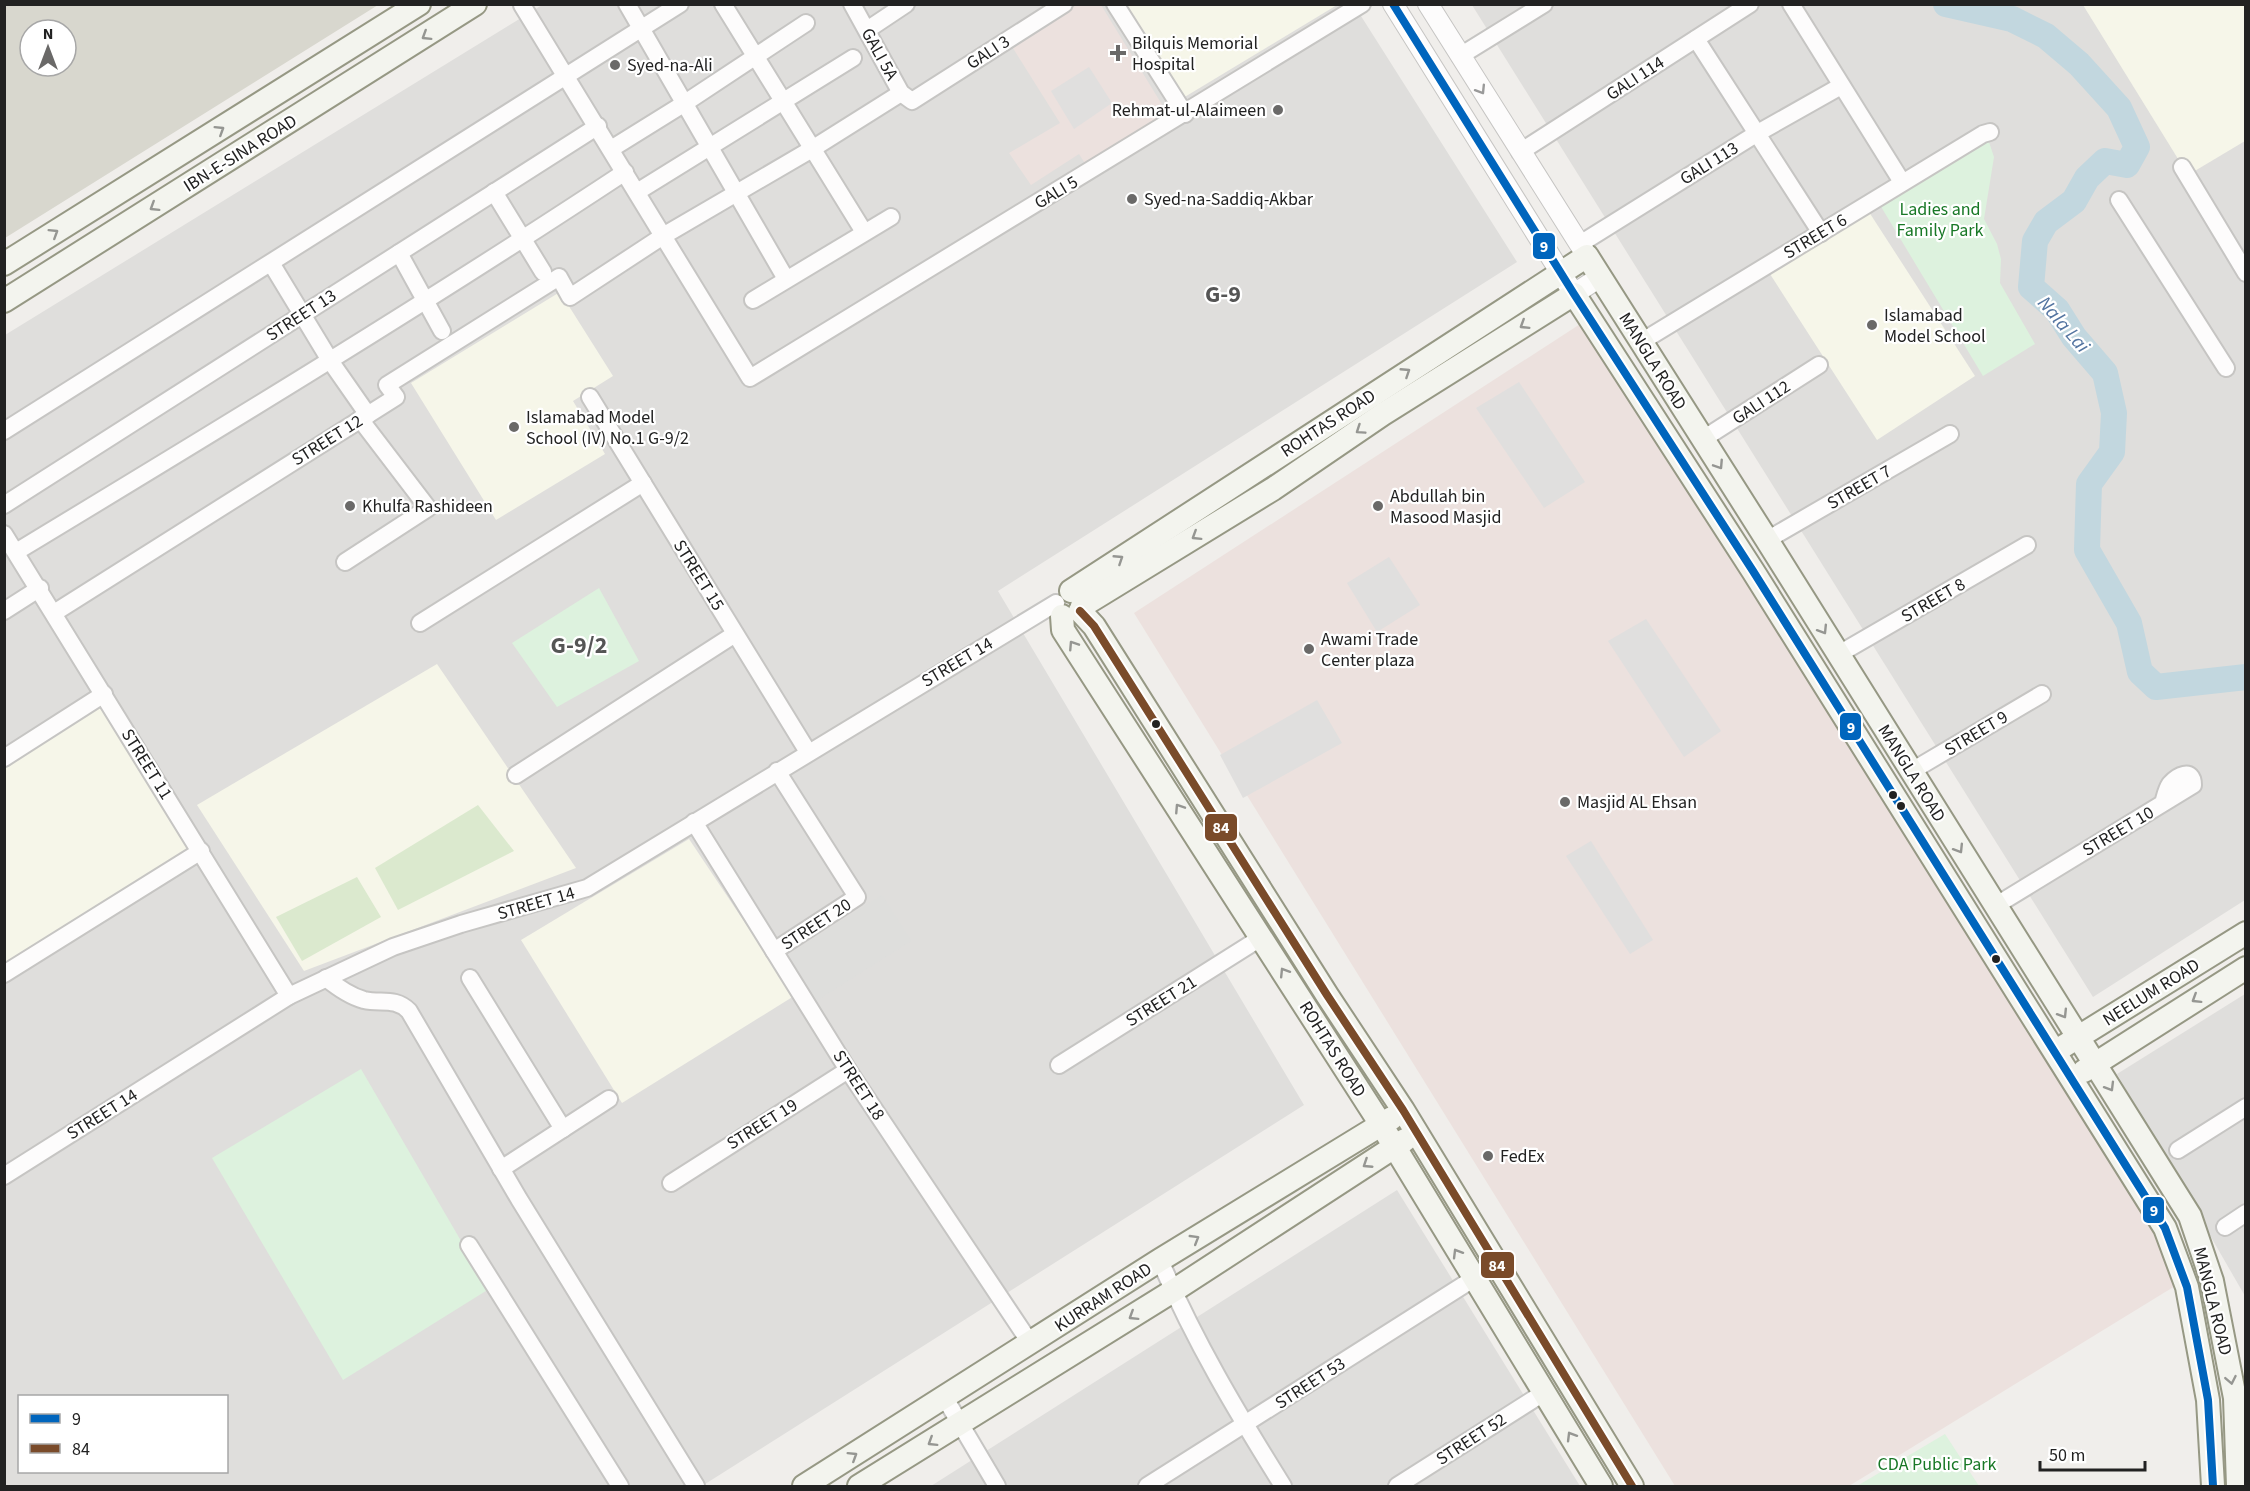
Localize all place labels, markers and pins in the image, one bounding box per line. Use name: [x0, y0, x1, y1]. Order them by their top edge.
place label: Bilquis Memorial Hospital: [1132, 31, 1258, 77]
marker: Bilquis Memorial Hospital: [1109, 44, 1127, 62]
place label: Syed-na-Ali: [627, 53, 713, 78]
marker: Syed-na-Ali: [608, 58, 622, 72]
place label: Rehmat-ul-Alaimeen: [1112, 98, 1266, 123]
marker: Rehmat-ul-Alaimeen: [1271, 103, 1285, 117]
place label: Syed-na-Saddiq-Akbar: [1144, 187, 1314, 212]
marker: Syed-na-Saddiq-Akbar: [1125, 192, 1139, 206]
place label: Islamabad Model School: [1884, 303, 1986, 349]
marker: Islamabad Model School: [1865, 318, 1879, 332]
place label: Islamabad Model School (IV) No.1 G-9/2: [526, 405, 689, 451]
marker: Islamabad Model School (IV) No.1 G-9/2: [507, 420, 521, 434]
place label: Abdullah bin Masood Masjid: [1390, 484, 1501, 530]
place label: Khulfa Rashideen: [362, 494, 493, 519]
marker: Khulfa Rashideen: [343, 499, 357, 513]
marker: Abdullah bin Masood Masjid: [1371, 499, 1385, 513]
place label: Awami Trade Center plaza: [1321, 627, 1418, 673]
marker: Awami Trade Center plaza: [1302, 642, 1316, 656]
unlabelled marker: [1150, 718, 1162, 730]
unlabelled marker: [1887, 789, 1899, 801]
place label: Masjid AL Ehsan: [1577, 790, 1697, 815]
marker: Masjid AL Ehsan: [1558, 795, 1572, 809]
unlabelled marker: [1895, 800, 1907, 812]
unlabelled marker: [1990, 953, 2002, 965]
place label: FedEx: [1500, 1144, 1545, 1169]
marker: FedEx: [1481, 1149, 1495, 1163]

